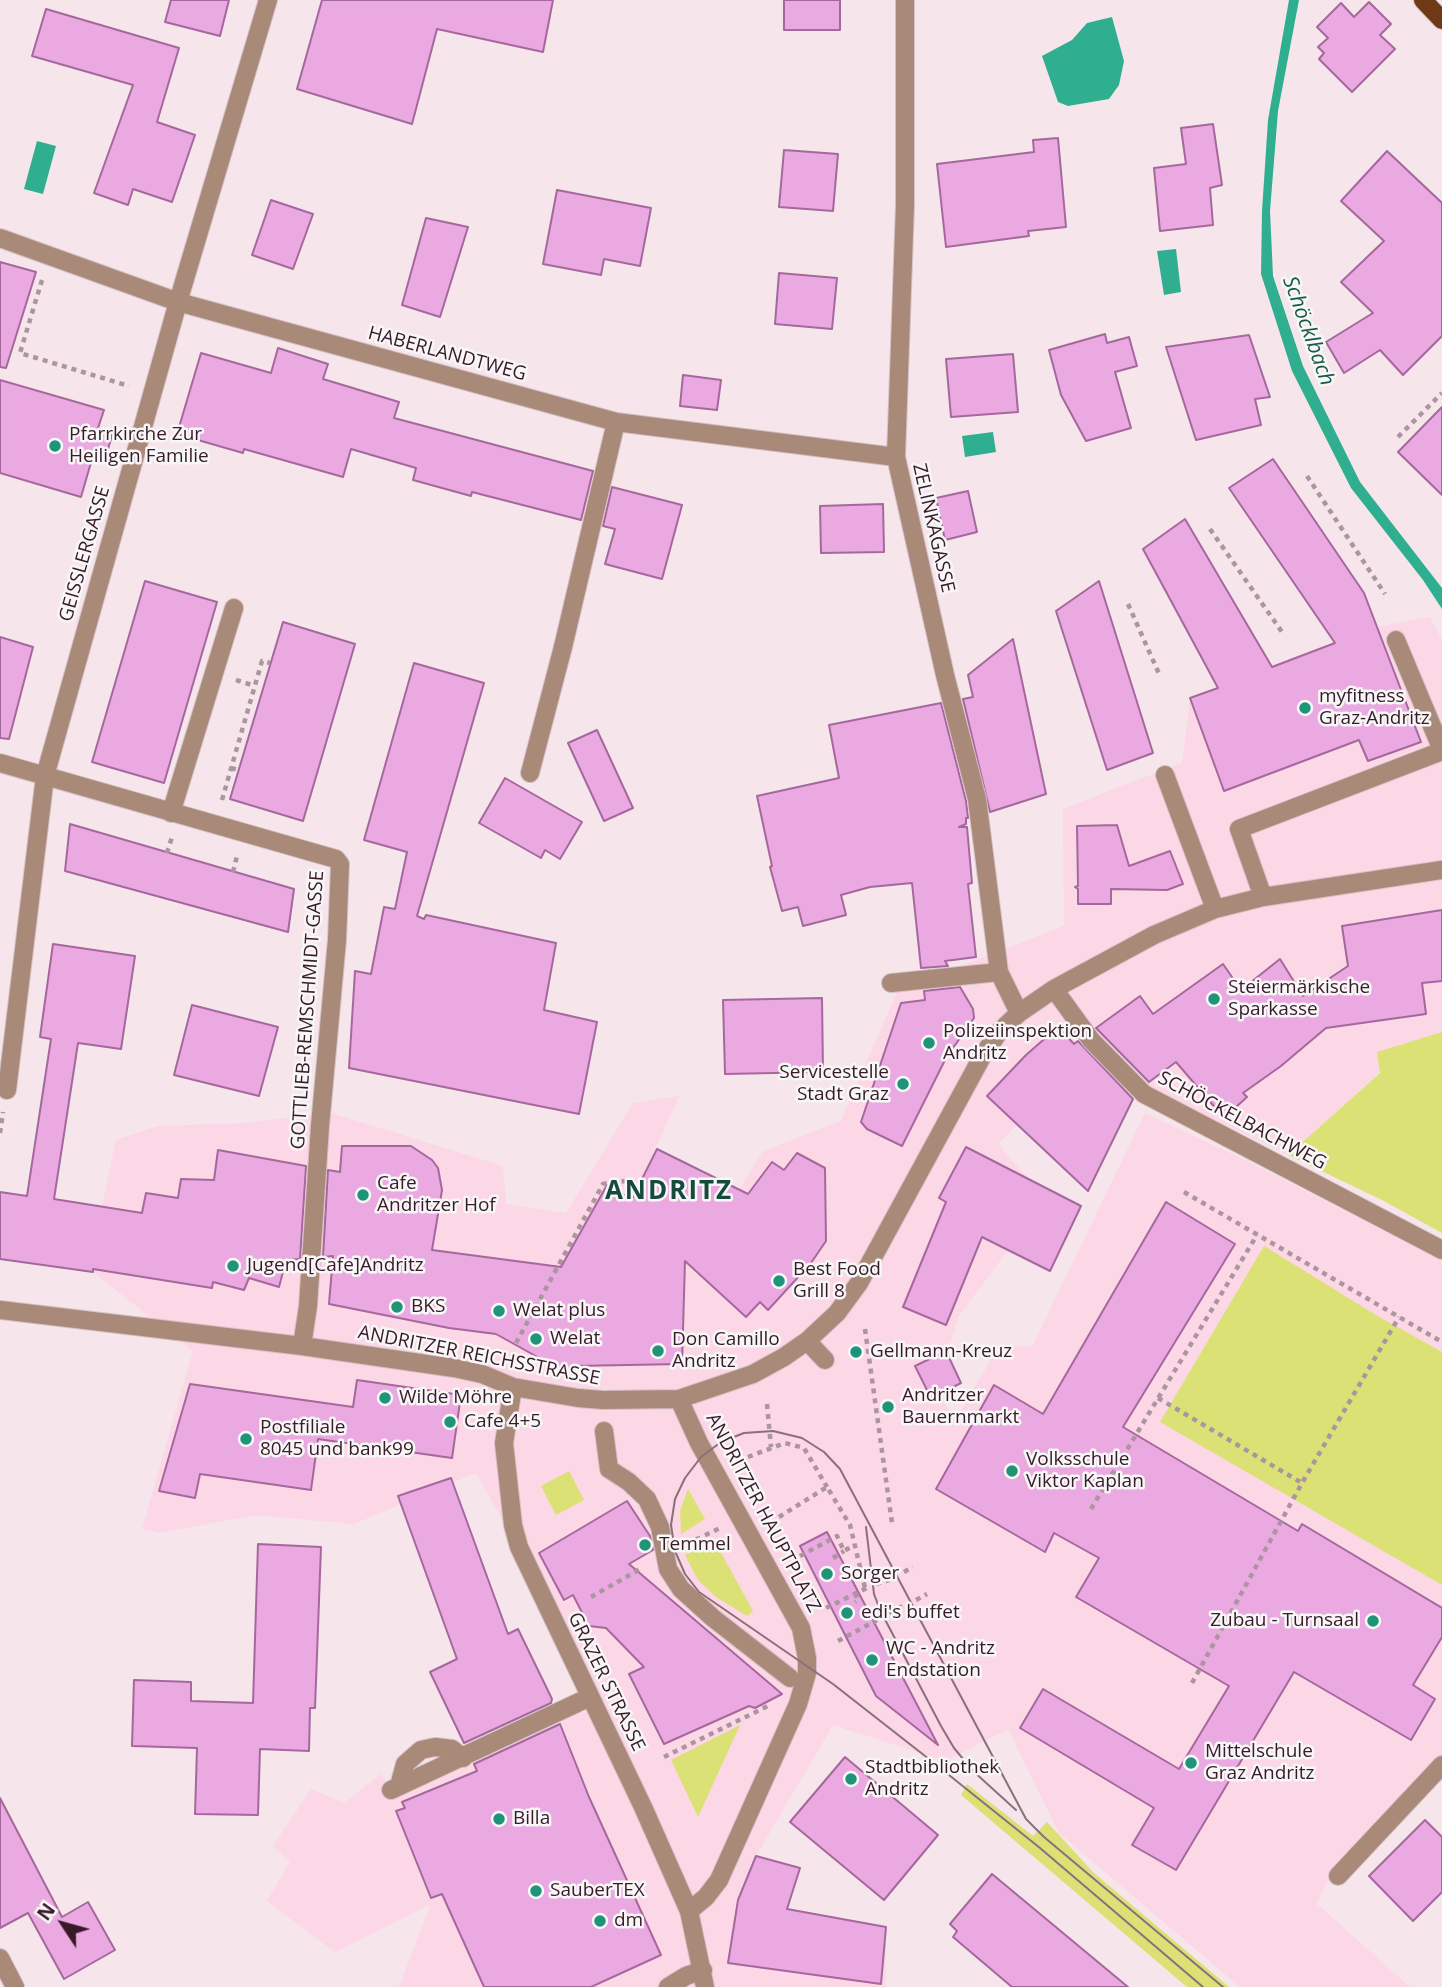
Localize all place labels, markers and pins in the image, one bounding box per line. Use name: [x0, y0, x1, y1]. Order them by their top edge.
place label: Pfarrkirche Zur Heiligen Familie: [69, 424, 209, 468]
marker: Pfarrkirche Zur Heiligen Familie: [47, 438, 63, 454]
place label: myfitness Graz-Andritz: [1319, 686, 1430, 730]
marker: myfitness Graz-Andritz: [1297, 700, 1313, 716]
place label: Steiermärkische Sparkasse: [1228, 977, 1370, 1021]
marker: Steiermärkische Sparkasse: [1206, 991, 1222, 1007]
place label: Polizeiinspektion Andritz: [943, 1021, 1092, 1065]
marker: Polizeiinspektion Andritz: [921, 1035, 937, 1051]
place label: Servicestelle Stadt Graz: [779, 1062, 889, 1106]
marker: Servicestelle Stadt Graz: [895, 1076, 911, 1092]
place label: Cafe Andritzer Hof: [377, 1173, 496, 1217]
marker: Cafe Andritzer Hof: [355, 1187, 371, 1203]
place label: Jugend[Cafe]Andritz: [247, 1255, 424, 1277]
marker: Jugend[Cafe]Andritz: [225, 1258, 241, 1274]
place label: Best Food Grill 8: [793, 1259, 881, 1303]
marker: Best Food Grill 8: [771, 1273, 787, 1289]
place label: BKS: [411, 1296, 445, 1318]
marker: BKS: [389, 1299, 405, 1315]
place label: Welat plus: [513, 1300, 605, 1322]
marker: Welat plus: [491, 1303, 507, 1319]
place label: Welat: [550, 1328, 600, 1350]
place label: Don Camillo Andritz: [672, 1329, 780, 1373]
marker: Welat: [528, 1331, 544, 1347]
place label: Gellmann-Kreuz: [870, 1341, 1012, 1363]
marker: Don Camillo Andritz: [650, 1343, 666, 1359]
marker: Gellmann-Kreuz: [848, 1344, 864, 1360]
place label: Andritzer Bauernmarkt: [902, 1385, 1019, 1429]
place label: Wilde Möhre: [399, 1387, 512, 1409]
marker: Wilde Möhre: [377, 1390, 393, 1406]
marker: Andritzer Bauernmarkt: [880, 1399, 896, 1415]
place label: Cafe 4+5: [464, 1411, 541, 1433]
marker: Cafe 4+5: [442, 1414, 458, 1430]
place label: Postfiliale 8045 und bank99: [260, 1417, 414, 1461]
marker: Postfiliale 8045 und bank99: [238, 1431, 254, 1447]
place label: Volksschule Viktor Kaplan: [1026, 1449, 1144, 1493]
marker: Volksschule Viktor Kaplan: [1004, 1463, 1020, 1479]
place label: Temmel: [659, 1534, 731, 1556]
marker: Temmel: [637, 1537, 653, 1553]
place label: Sorger: [841, 1563, 899, 1585]
marker: Sorger: [819, 1566, 835, 1582]
place label: edi's buffet: [861, 1602, 960, 1624]
marker: edi's buffet: [839, 1605, 855, 1621]
place label: Zubau - Turnsaal: [1210, 1610, 1359, 1632]
marker: Zubau - Turnsaal: [1365, 1613, 1381, 1629]
place label: WC - Andritz Endstation: [886, 1638, 995, 1682]
marker: WC - Andritz Endstation: [864, 1652, 880, 1668]
place label: Mittelschule Graz Andritz: [1205, 1741, 1315, 1785]
marker: Mittelschule Graz Andritz: [1183, 1755, 1199, 1771]
place label: Stadtbibliothek Andritz: [865, 1757, 999, 1801]
marker: Stadtbibliothek Andritz: [843, 1771, 859, 1787]
place label: Billa: [513, 1808, 550, 1830]
marker: Billa: [491, 1811, 507, 1827]
place label: SauberTEX: [550, 1880, 645, 1902]
marker: SauberTEX: [528, 1883, 544, 1899]
place label: dm: [614, 1910, 643, 1932]
marker: dm: [592, 1913, 608, 1929]

